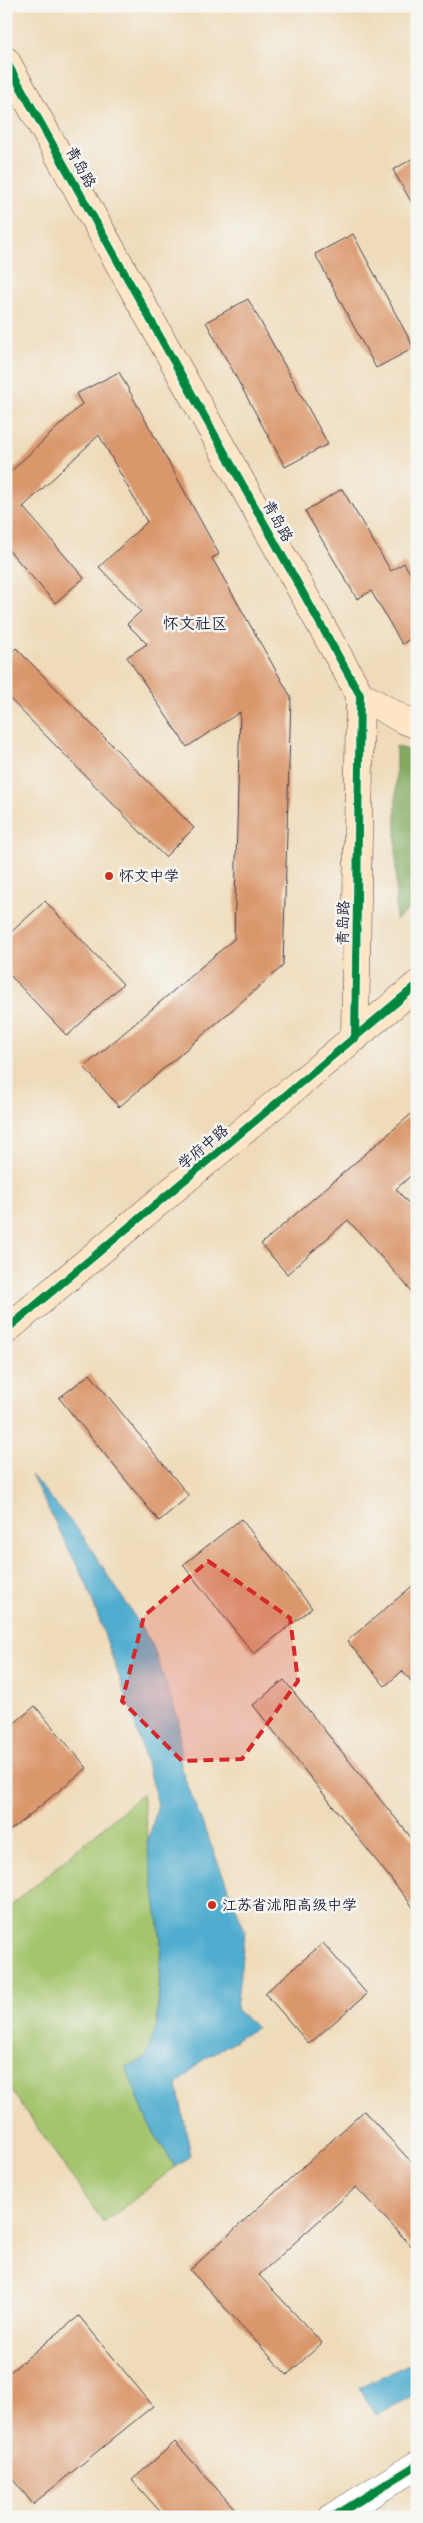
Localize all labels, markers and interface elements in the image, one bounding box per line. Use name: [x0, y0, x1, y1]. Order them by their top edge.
street label: 青岛路: [60, 142, 101, 192]
street label: 青岛路: [257, 496, 298, 546]
district label: 怀文社区: [163, 613, 227, 635]
place label: 怀文中学: [119, 866, 179, 887]
marker: 怀文中学: [103, 870, 115, 882]
street label: 青岛路: [333, 900, 354, 946]
street label: 学府中路: [174, 1120, 233, 1175]
place label: 江苏省沭阳高级中学: [222, 1895, 357, 1916]
marker: 江苏省沭阳高级中学: [206, 1899, 218, 1911]

